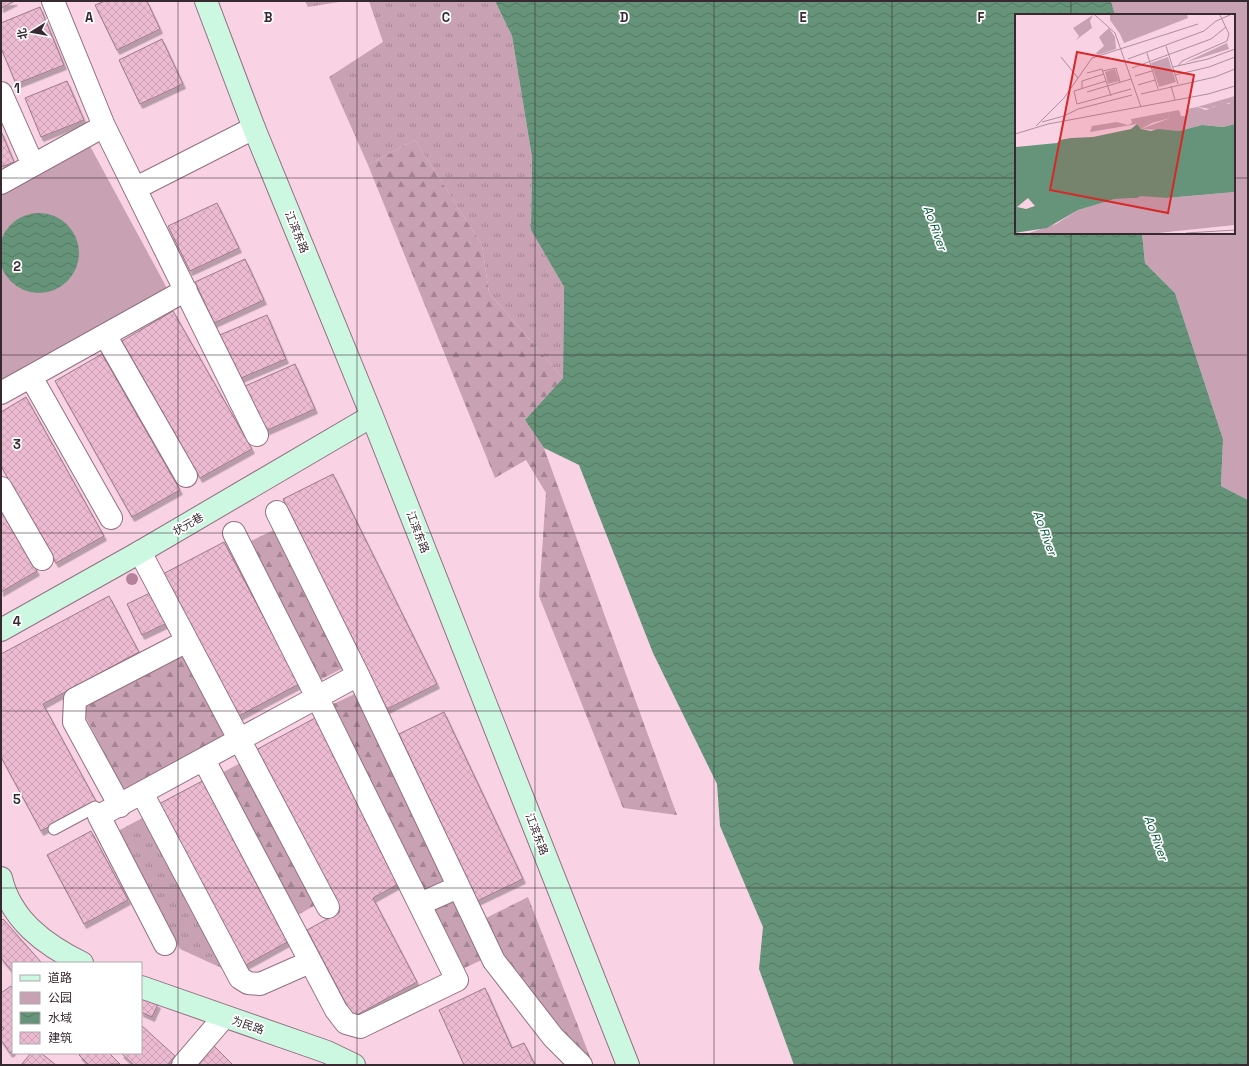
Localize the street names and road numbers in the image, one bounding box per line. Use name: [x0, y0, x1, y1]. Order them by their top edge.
street label: 江滨东路: [282, 209, 312, 255]
street label: 江滨东路: [404, 509, 432, 555]
street label: 状元巷: [170, 510, 206, 538]
street label: 江滨东路: [523, 811, 551, 857]
street label: 为民路: [230, 1013, 266, 1037]

